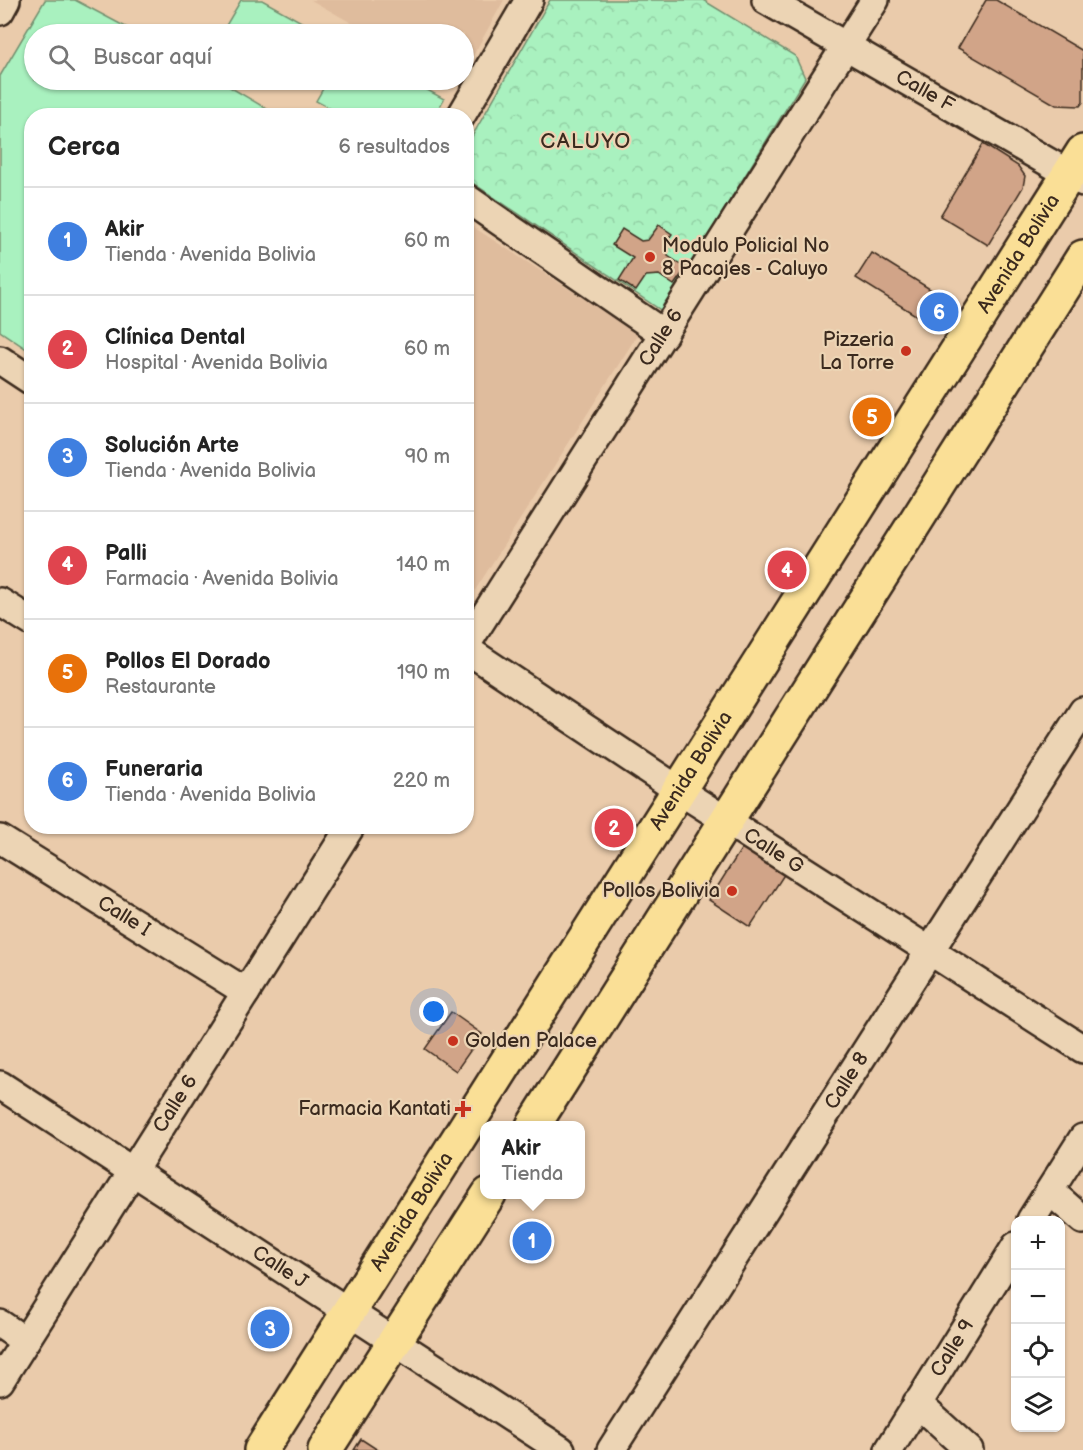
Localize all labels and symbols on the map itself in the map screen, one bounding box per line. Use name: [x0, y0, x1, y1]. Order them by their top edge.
street label: Calle F: [891, 65, 958, 117]
district label: CALUYO: [540, 129, 632, 154]
street label: Avenida Bolivia: [972, 190, 1065, 318]
place label: Modulo Policial No 8 Pacajes - Caluyo: [662, 234, 829, 281]
marker: Modulo Policial No 8 Pacajes - Caluyo: [643, 250, 657, 264]
pin: 6: [920, 290, 958, 334]
street label: Calle 6: [634, 304, 688, 371]
place label: Pizzeria La Torre: [820, 328, 894, 375]
marker: Pizzeria La Torre: [899, 344, 913, 358]
pin: 5: [852, 394, 892, 440]
pin: 4: [768, 548, 806, 592]
street label: Avenida Bolivia: [645, 707, 738, 835]
pin: 2: [594, 806, 634, 850]
street label: Calle G: [739, 823, 808, 879]
place label: Pollos Bolivia: [602, 879, 720, 903]
marker: Pollos Bolivia: [725, 884, 739, 898]
street label: Calle I: [93, 891, 155, 942]
your location: [419, 997, 448, 1026]
place label: Golden Palace: [465, 1029, 597, 1053]
marker: Golden Palace: [446, 1034, 460, 1048]
street label: Calle 8: [820, 1048, 874, 1114]
street label: Calle 6: [148, 1070, 203, 1137]
place label: Farmacia Kantati: [298, 1097, 451, 1121]
marker: Farmacia Kantati: [456, 1102, 470, 1116]
street label: Avenida Bolivia: [365, 1148, 458, 1276]
pin: 1: [512, 1218, 552, 1264]
street label: Calle J: [248, 1240, 312, 1294]
pin: 3: [250, 1306, 290, 1352]
street label: Calle 9: [926, 1315, 979, 1381]

